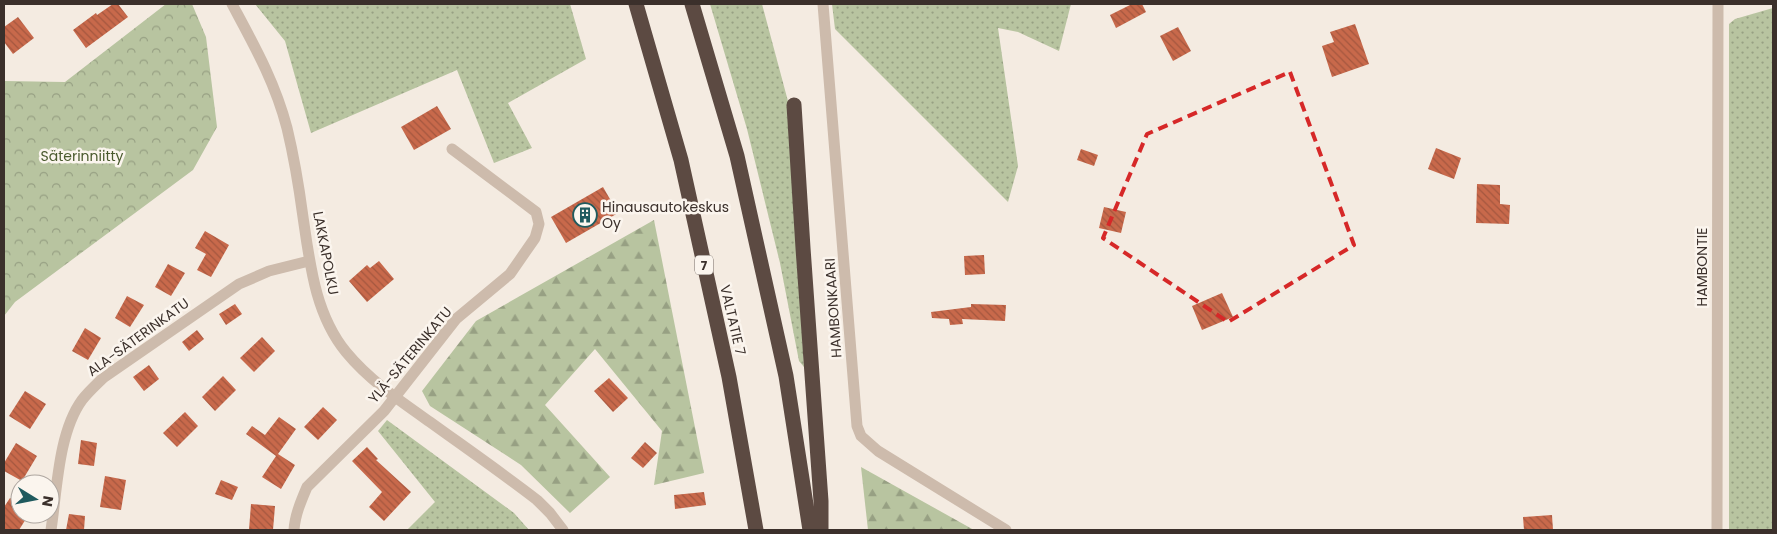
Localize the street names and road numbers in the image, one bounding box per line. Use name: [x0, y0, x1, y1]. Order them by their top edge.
street label: LAKKAPOLKU: [308, 210, 344, 296]
street label: HAMBONTIE: [1692, 228, 1712, 306]
road number: 7: [695, 256, 713, 274]
street label: HAMBONKAARI: [820, 258, 846, 358]
street label: VALTATIE 7: [715, 283, 751, 357]
street label: ALA-SÄTERINKATU: [83, 293, 193, 381]
street label: YLÄ-SÄTERINKATU: [364, 302, 456, 408]

